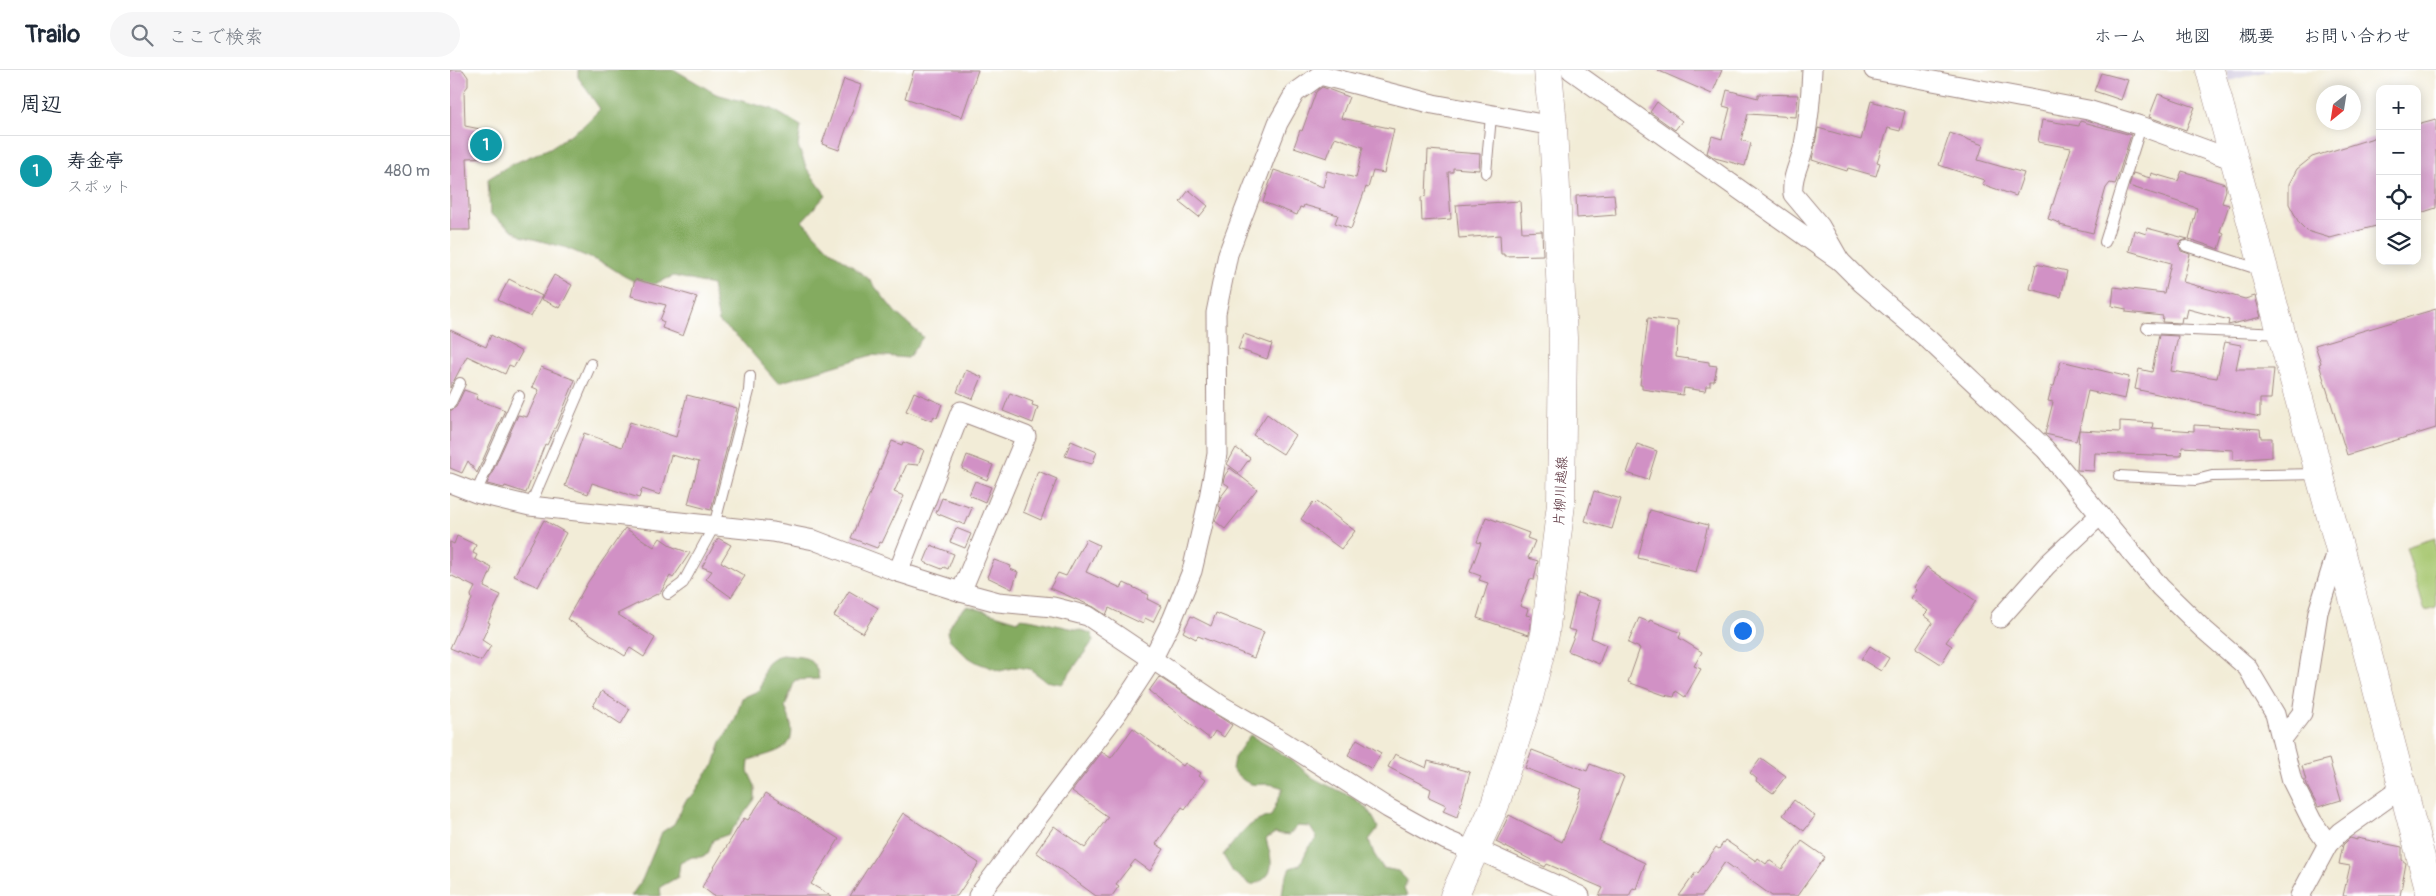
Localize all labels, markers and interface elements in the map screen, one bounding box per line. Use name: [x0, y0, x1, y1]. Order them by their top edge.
search box: [110, 12, 460, 57]
text: Trailo: [25, 20, 80, 49]
icon: search: [128, 21, 156, 49]
text: ここで検索: [168, 25, 263, 49]
text: ホーム: [2094, 25, 2147, 48]
text: 地図: [2175, 25, 2211, 48]
text: 概要: [2239, 25, 2275, 48]
text: お問い合わせ: [2303, 25, 2411, 48]
north arrow: [2316, 85, 2361, 130]
map controls: [2376, 85, 2421, 265]
button: +: [2376, 85, 2421, 130]
text: 周辺: [20, 91, 62, 118]
pin: 1: [470, 126, 502, 164]
button: −: [2376, 130, 2421, 175]
text: 寿金亭: [67, 149, 124, 173]
text: 1: [33, 161, 39, 181]
text: 480 m: [384, 161, 430, 181]
button: locate: [2376, 175, 2421, 220]
text: スポット: [67, 177, 131, 197]
button: layers: [2376, 220, 2421, 265]
street label: 片柳川越線: [1550, 456, 1571, 526]
your location: [1730, 618, 1756, 644]

